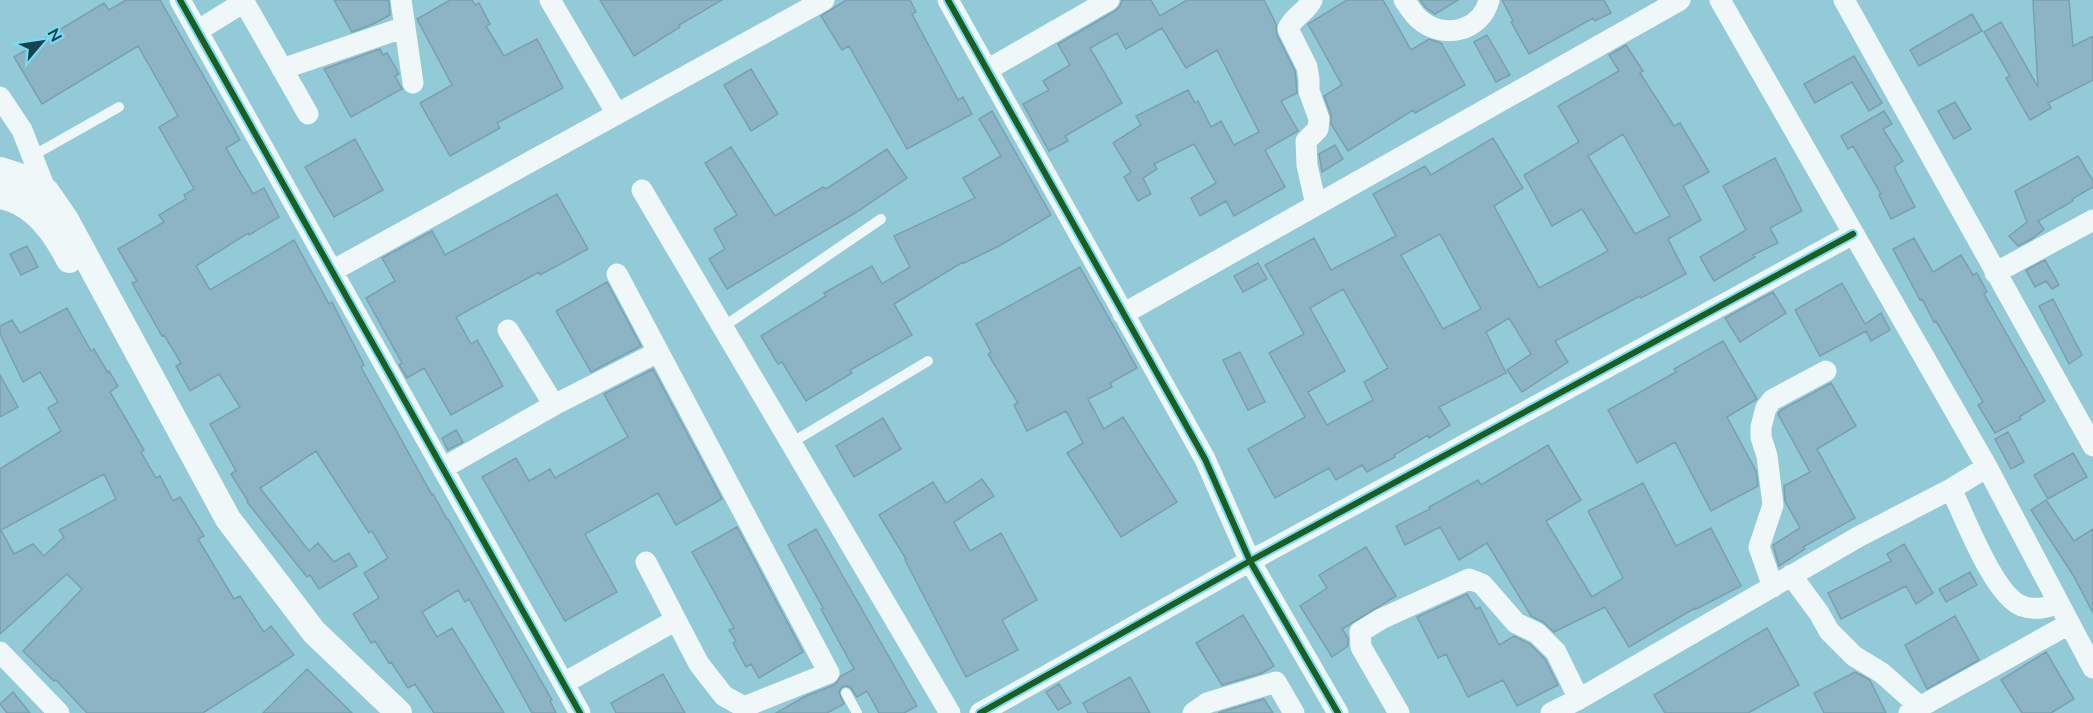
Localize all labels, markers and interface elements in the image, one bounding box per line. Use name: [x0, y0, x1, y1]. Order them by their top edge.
north arrow: [12, 12, 72, 72]
text: N: [42, 25, 67, 46]

